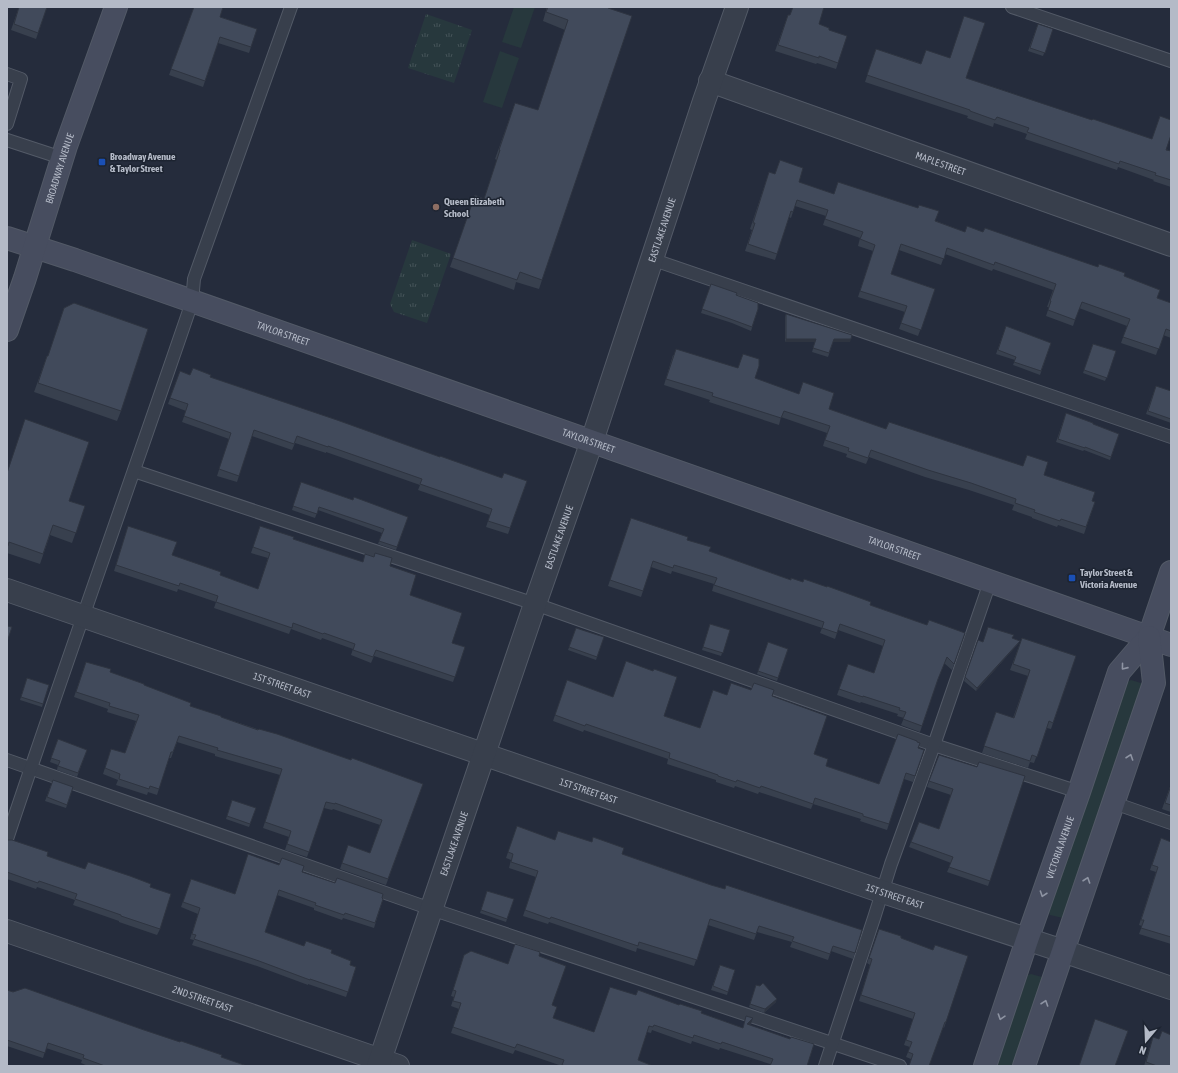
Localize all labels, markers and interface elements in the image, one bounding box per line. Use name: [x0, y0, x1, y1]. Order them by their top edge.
street label: BROADWAY AVENUE: [43, 131, 76, 205]
street label: MAPLE STREET: [914, 149, 968, 177]
place label: Broadway Avenue & Taylor Street: [110, 151, 176, 174]
marker: Broadway Avenue & Taylor Street: [97, 157, 107, 167]
place label: Queen Elizabeth School: [444, 196, 505, 219]
street label: EASTLAKE AVENUE: [646, 196, 678, 263]
marker: Queen Elizabeth School: [431, 202, 441, 212]
street label: TAYLOR STREET: [255, 319, 312, 348]
street label: TAYLOR STREET: [561, 426, 617, 455]
street label: EASTLAKE AVENUE: [542, 503, 575, 570]
street label: TAYLOR STREET: [867, 534, 923, 562]
place label: Taylor Street & Victoria Avenue: [1079, 567, 1138, 590]
marker: Taylor Street & Victoria Avenue: [1067, 573, 1077, 583]
one-way arrow: [1121, 662, 1128, 669]
street label: 1ST STREET EAST: [252, 670, 313, 700]
one-way arrow: [1125, 753, 1134, 760]
street label: 1ST STREET EAST: [558, 775, 619, 806]
street label: EASTLAKE AVENUE: [438, 809, 470, 877]
street label: VICTORIA AVENUE: [1043, 814, 1076, 880]
one-way arrow: [1083, 876, 1091, 883]
street label: 1ST STREET EAST: [864, 881, 926, 911]
one-way arrow: [1039, 891, 1048, 898]
street label: 2ND STREET EAST: [171, 983, 235, 1014]
one-way arrow: [1040, 999, 1049, 1006]
one-way arrow: [997, 1014, 1006, 1021]
north arrow: [1126, 1021, 1166, 1061]
text: N: [1138, 1044, 1148, 1057]

